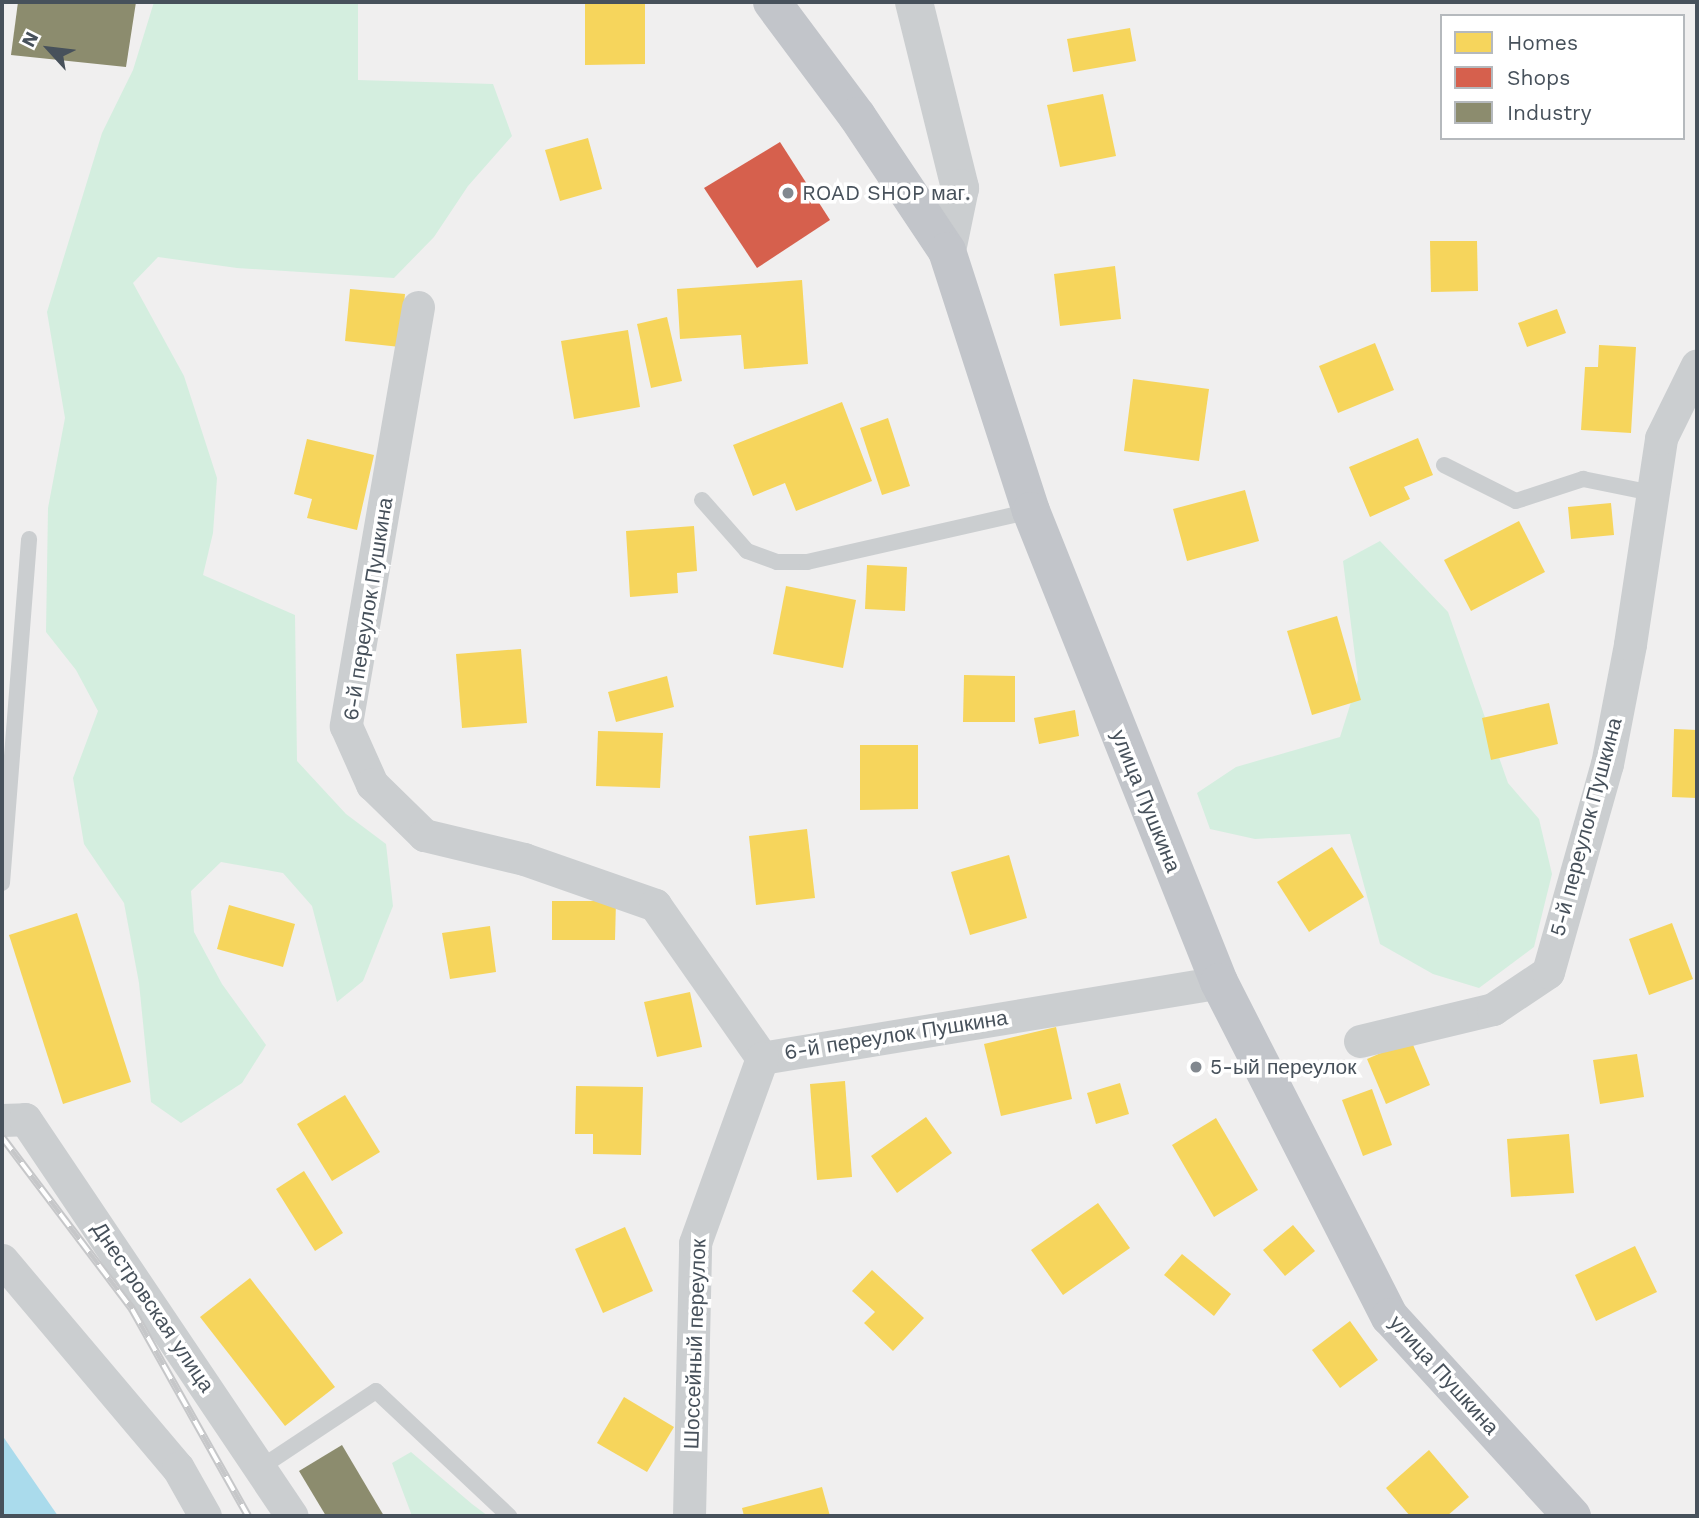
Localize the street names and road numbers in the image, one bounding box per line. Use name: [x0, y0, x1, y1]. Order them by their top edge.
street label: 6-й переулок Пушкина: [338, 496, 398, 722]
street label: 5-й переулок Пушкина: [1545, 715, 1627, 939]
street label: улица Пушкина: [1106, 726, 1186, 876]
street label: 6-й переулок Пушкина: [783, 1005, 1009, 1065]
street label: Днестровская улица: [87, 1217, 219, 1397]
street label: Шоссейный переулок: [679, 1238, 711, 1450]
street label: улица Пушкина: [1384, 1310, 1504, 1440]

